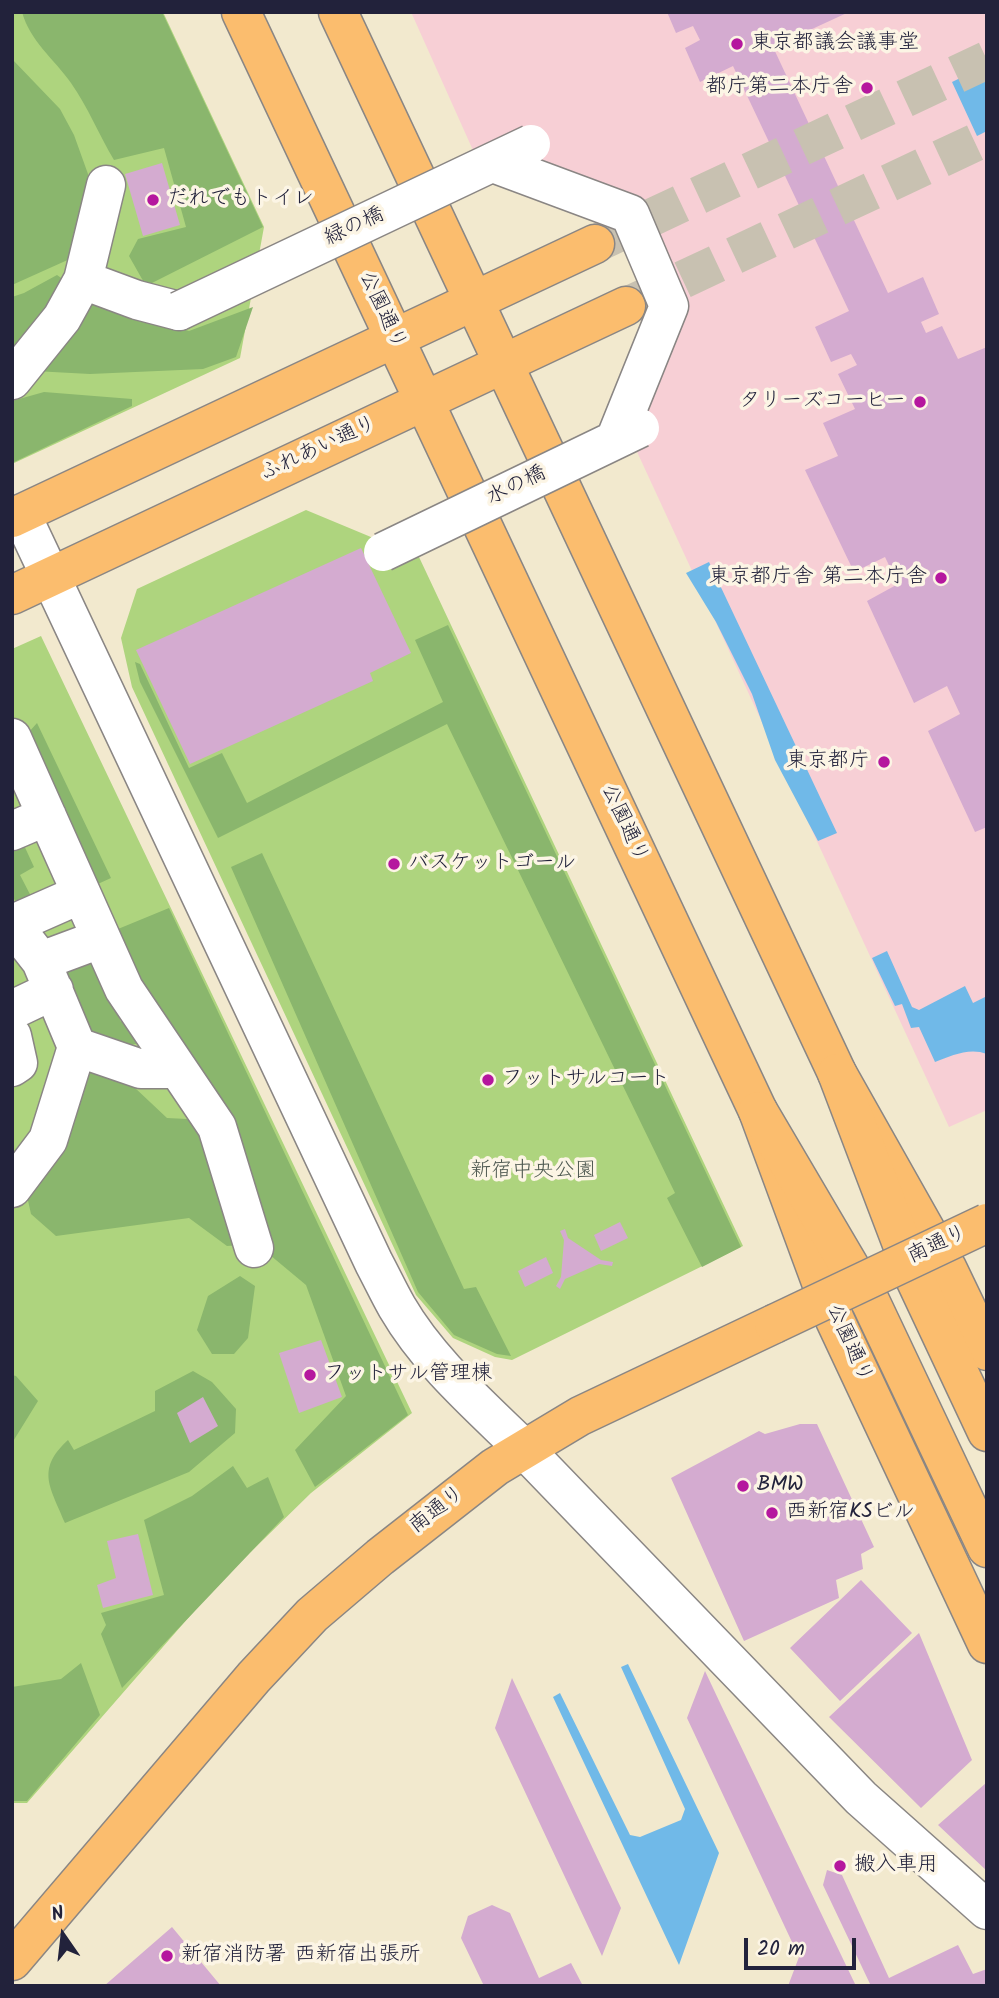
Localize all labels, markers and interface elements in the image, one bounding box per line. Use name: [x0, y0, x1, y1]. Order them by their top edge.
place label: 東京都議会議事堂: [751, 31, 919, 57]
marker: 東京都議会議事堂: [729, 36, 745, 52]
place label: 都庁第二本庁舎: [706, 75, 853, 101]
marker: 都庁第二本庁舎: [859, 80, 875, 96]
place label: だれでもトイレ: [167, 187, 314, 213]
marker: だれでもトイレ: [145, 192, 161, 208]
street label: 緑の橋: [321, 203, 389, 253]
street label: 公園通り: [352, 268, 410, 354]
place label: タリーズコーヒー: [739, 389, 906, 415]
marker: タリーズコーヒー: [912, 394, 928, 410]
street label: ふれあい通り: [257, 412, 381, 488]
street label: 水の橋: [483, 462, 551, 512]
place label: 東京都庁舎 第二本庁舎: [709, 565, 927, 591]
marker: 東京都庁舎 第二本庁舎: [933, 570, 949, 586]
place label: 東京都庁: [786, 749, 870, 775]
marker: 東京都庁: [876, 754, 892, 770]
street label: 公園通り: [594, 781, 652, 867]
place label: バスケットゴール: [408, 851, 576, 877]
marker: バスケットゴール: [386, 856, 402, 872]
place label: フットサルコート: [502, 1067, 670, 1093]
marker: フットサルコート: [480, 1072, 496, 1088]
park label: 新宿中央公園: [470, 1159, 596, 1185]
street label: 南通り: [904, 1221, 972, 1271]
street label: 公園通り: [819, 1301, 877, 1387]
place label: フットサル管理棟: [324, 1362, 492, 1388]
marker: フットサル管理棟: [302, 1367, 318, 1383]
place label: BMW: [757, 1473, 803, 1499]
marker: BMW: [735, 1478, 751, 1494]
street label: 南通り: [405, 1482, 471, 1540]
place label: 西新宿KSビル: [786, 1500, 915, 1526]
marker: 西新宿KSビル: [764, 1505, 780, 1521]
place label: 搬入車用: [854, 1853, 938, 1879]
marker: 搬入車用: [832, 1858, 848, 1874]
text: N: [48, 1899, 67, 1931]
north arrow: [28, 1900, 98, 1970]
scale bar: [747, 1924, 859, 1968]
text: 20 m: [757, 1933, 805, 1966]
place label: 新宿消防署 西新宿出張所: [181, 1943, 420, 1969]
marker: 新宿消防署 西新宿出張所: [159, 1948, 175, 1964]

